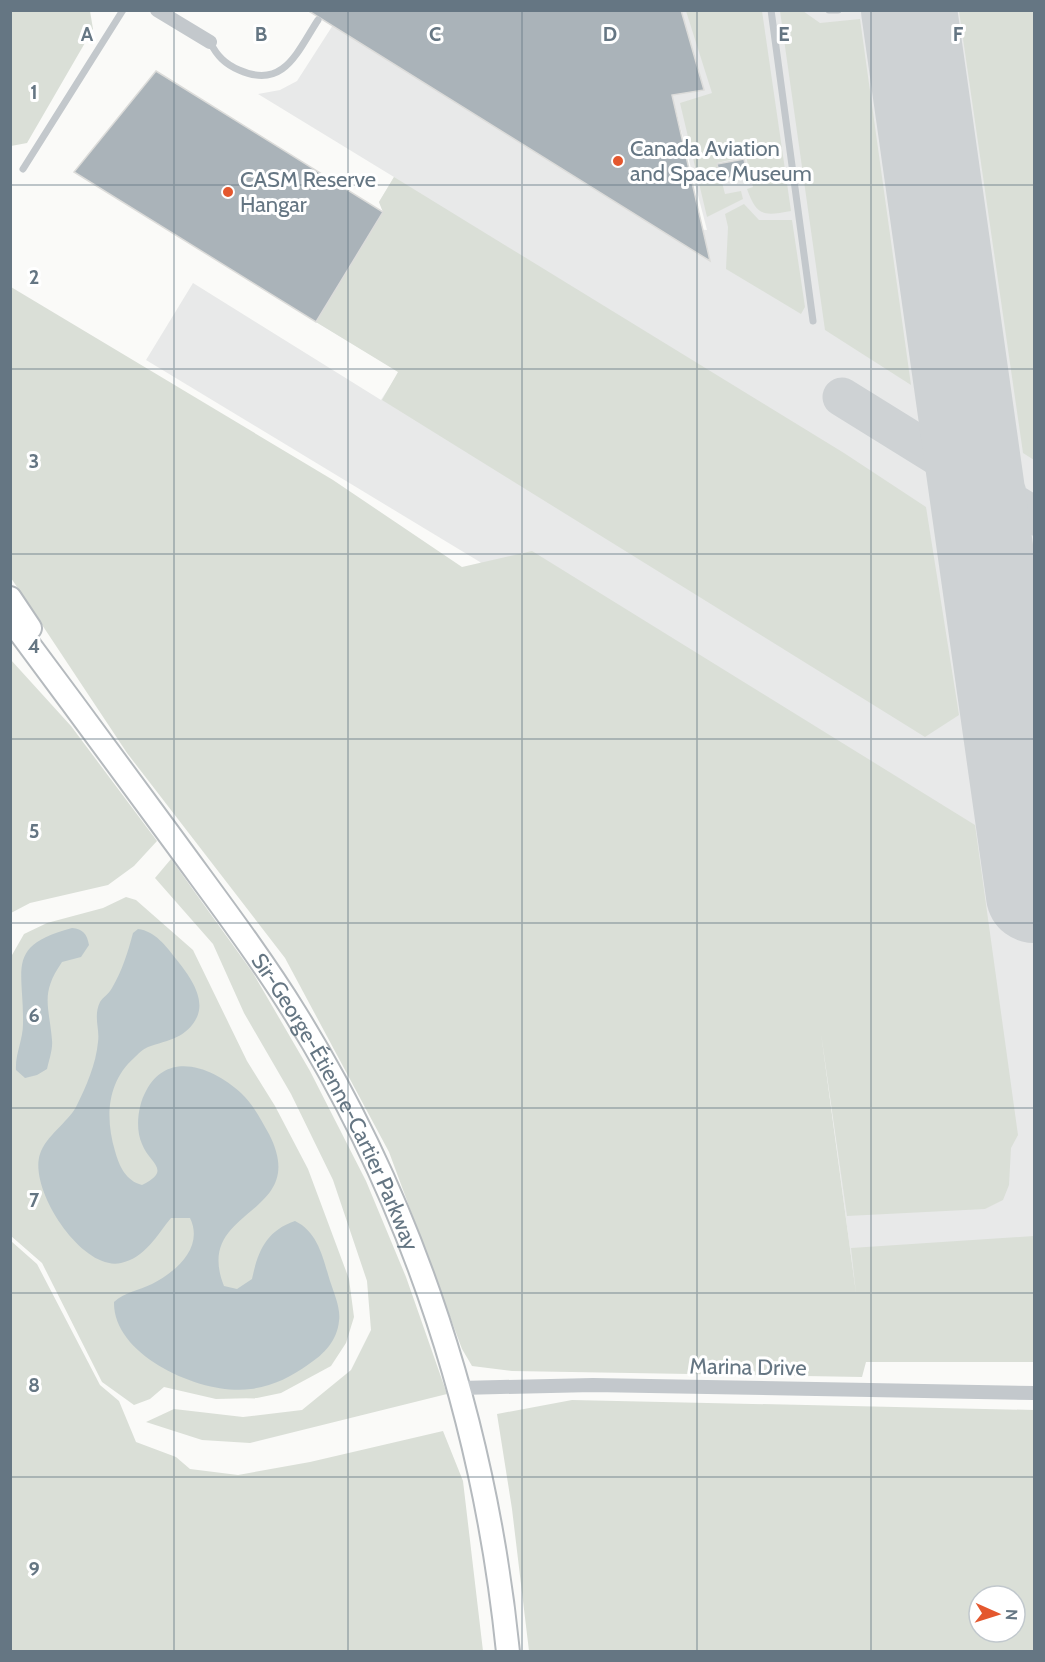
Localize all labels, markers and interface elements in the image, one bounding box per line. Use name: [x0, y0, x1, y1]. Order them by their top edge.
text: A: [81, 22, 94, 46]
text: B: [255, 22, 267, 46]
text: C: [429, 22, 441, 46]
text: D: [603, 22, 617, 46]
text: E: [778, 22, 790, 46]
text: F: [953, 22, 964, 46]
text: 1: [30, 80, 38, 104]
place label: Canada Aviation and Space Museum: [630, 135, 812, 187]
marker: Canada Aviation and Space Museum: [611, 154, 625, 168]
place label: CASM Reserve Hangar: [240, 166, 376, 218]
marker: CASM Reserve Hangar: [221, 185, 235, 199]
text: 2: [29, 265, 39, 289]
text: 3: [29, 449, 39, 473]
text: 4: [28, 634, 40, 658]
text: 5: [29, 819, 39, 843]
street label: Sir-George-Étienne-Cartier Parkway: [246, 948, 425, 1254]
text: 6: [28, 1003, 40, 1027]
text: 7: [29, 1188, 40, 1212]
street label: Marina Drive: [689, 1352, 807, 1382]
text: 8: [28, 1373, 40, 1397]
text: 9: [28, 1557, 40, 1581]
north arrow: [967, 1584, 1027, 1644]
text: N: [1002, 1609, 1021, 1621]

